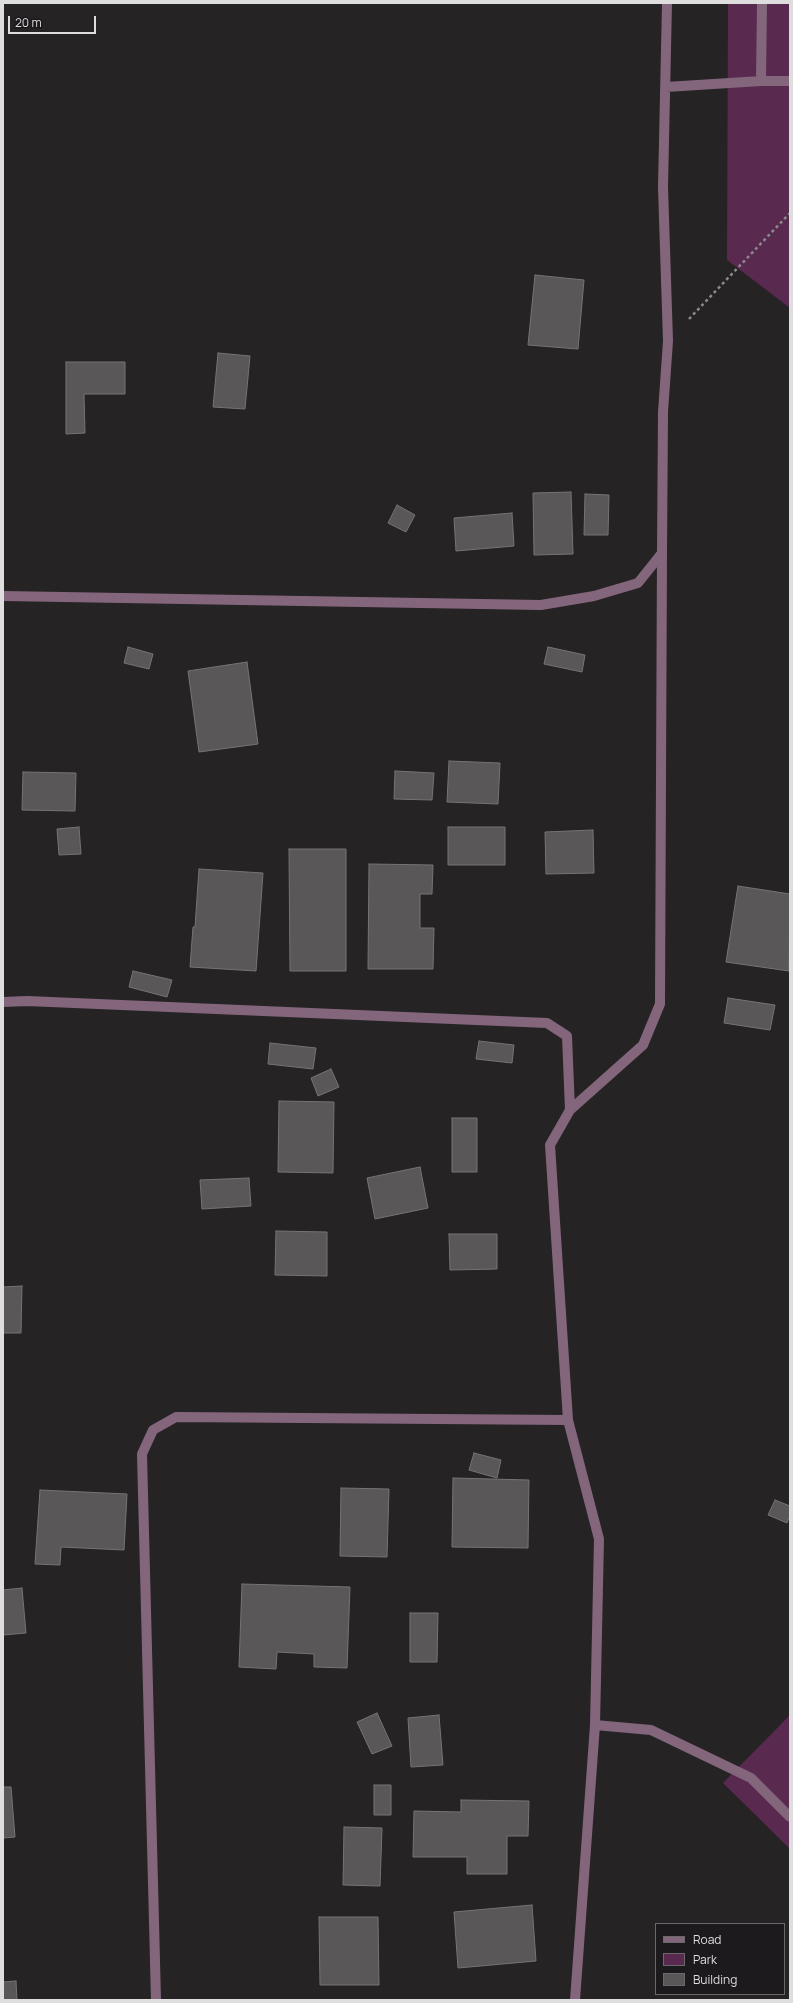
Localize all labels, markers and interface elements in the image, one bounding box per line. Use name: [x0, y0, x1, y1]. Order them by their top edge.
scale bar: [10, 8, 98, 34]
text: 20 m: [15, 14, 42, 31]
legend: [655, 1923, 785, 1995]
text: Road: [693, 1931, 721, 1948]
text: Park: [693, 1951, 717, 1968]
text: Building: [693, 1971, 737, 1988]

